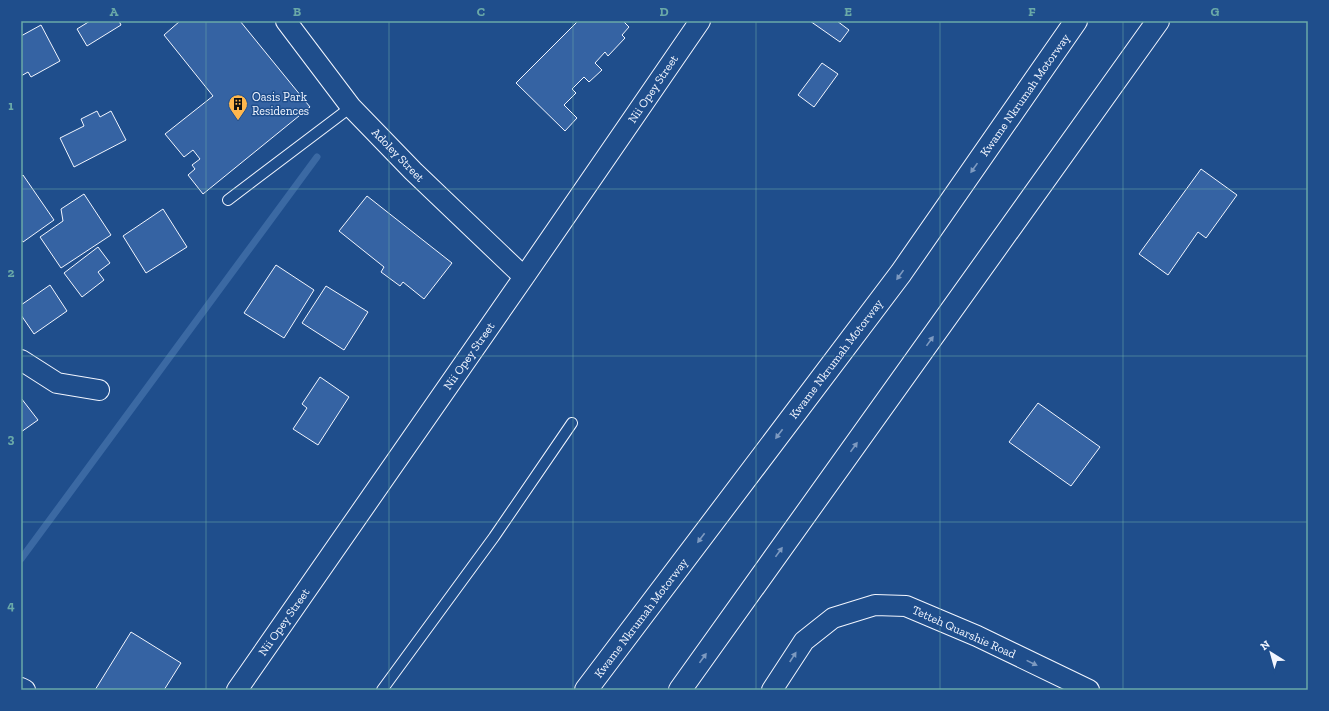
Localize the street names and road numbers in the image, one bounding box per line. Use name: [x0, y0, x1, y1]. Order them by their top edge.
street label: Kwame Nkrumah Motorway: [977, 30, 1073, 159]
street label: Nii Opey Street: [625, 52, 681, 126]
street label: Adoley Street: [369, 125, 427, 185]
street label: Kwame Nkrumah Motorway: [786, 296, 886, 422]
street label: Nii Opey Street: [441, 319, 498, 392]
street label: Kwame Nkrumah Motorway: [591, 555, 691, 681]
street label: Nii Opey Street: [256, 585, 313, 658]
street label: Tetteh Quarshie Road: [910, 603, 1018, 661]

